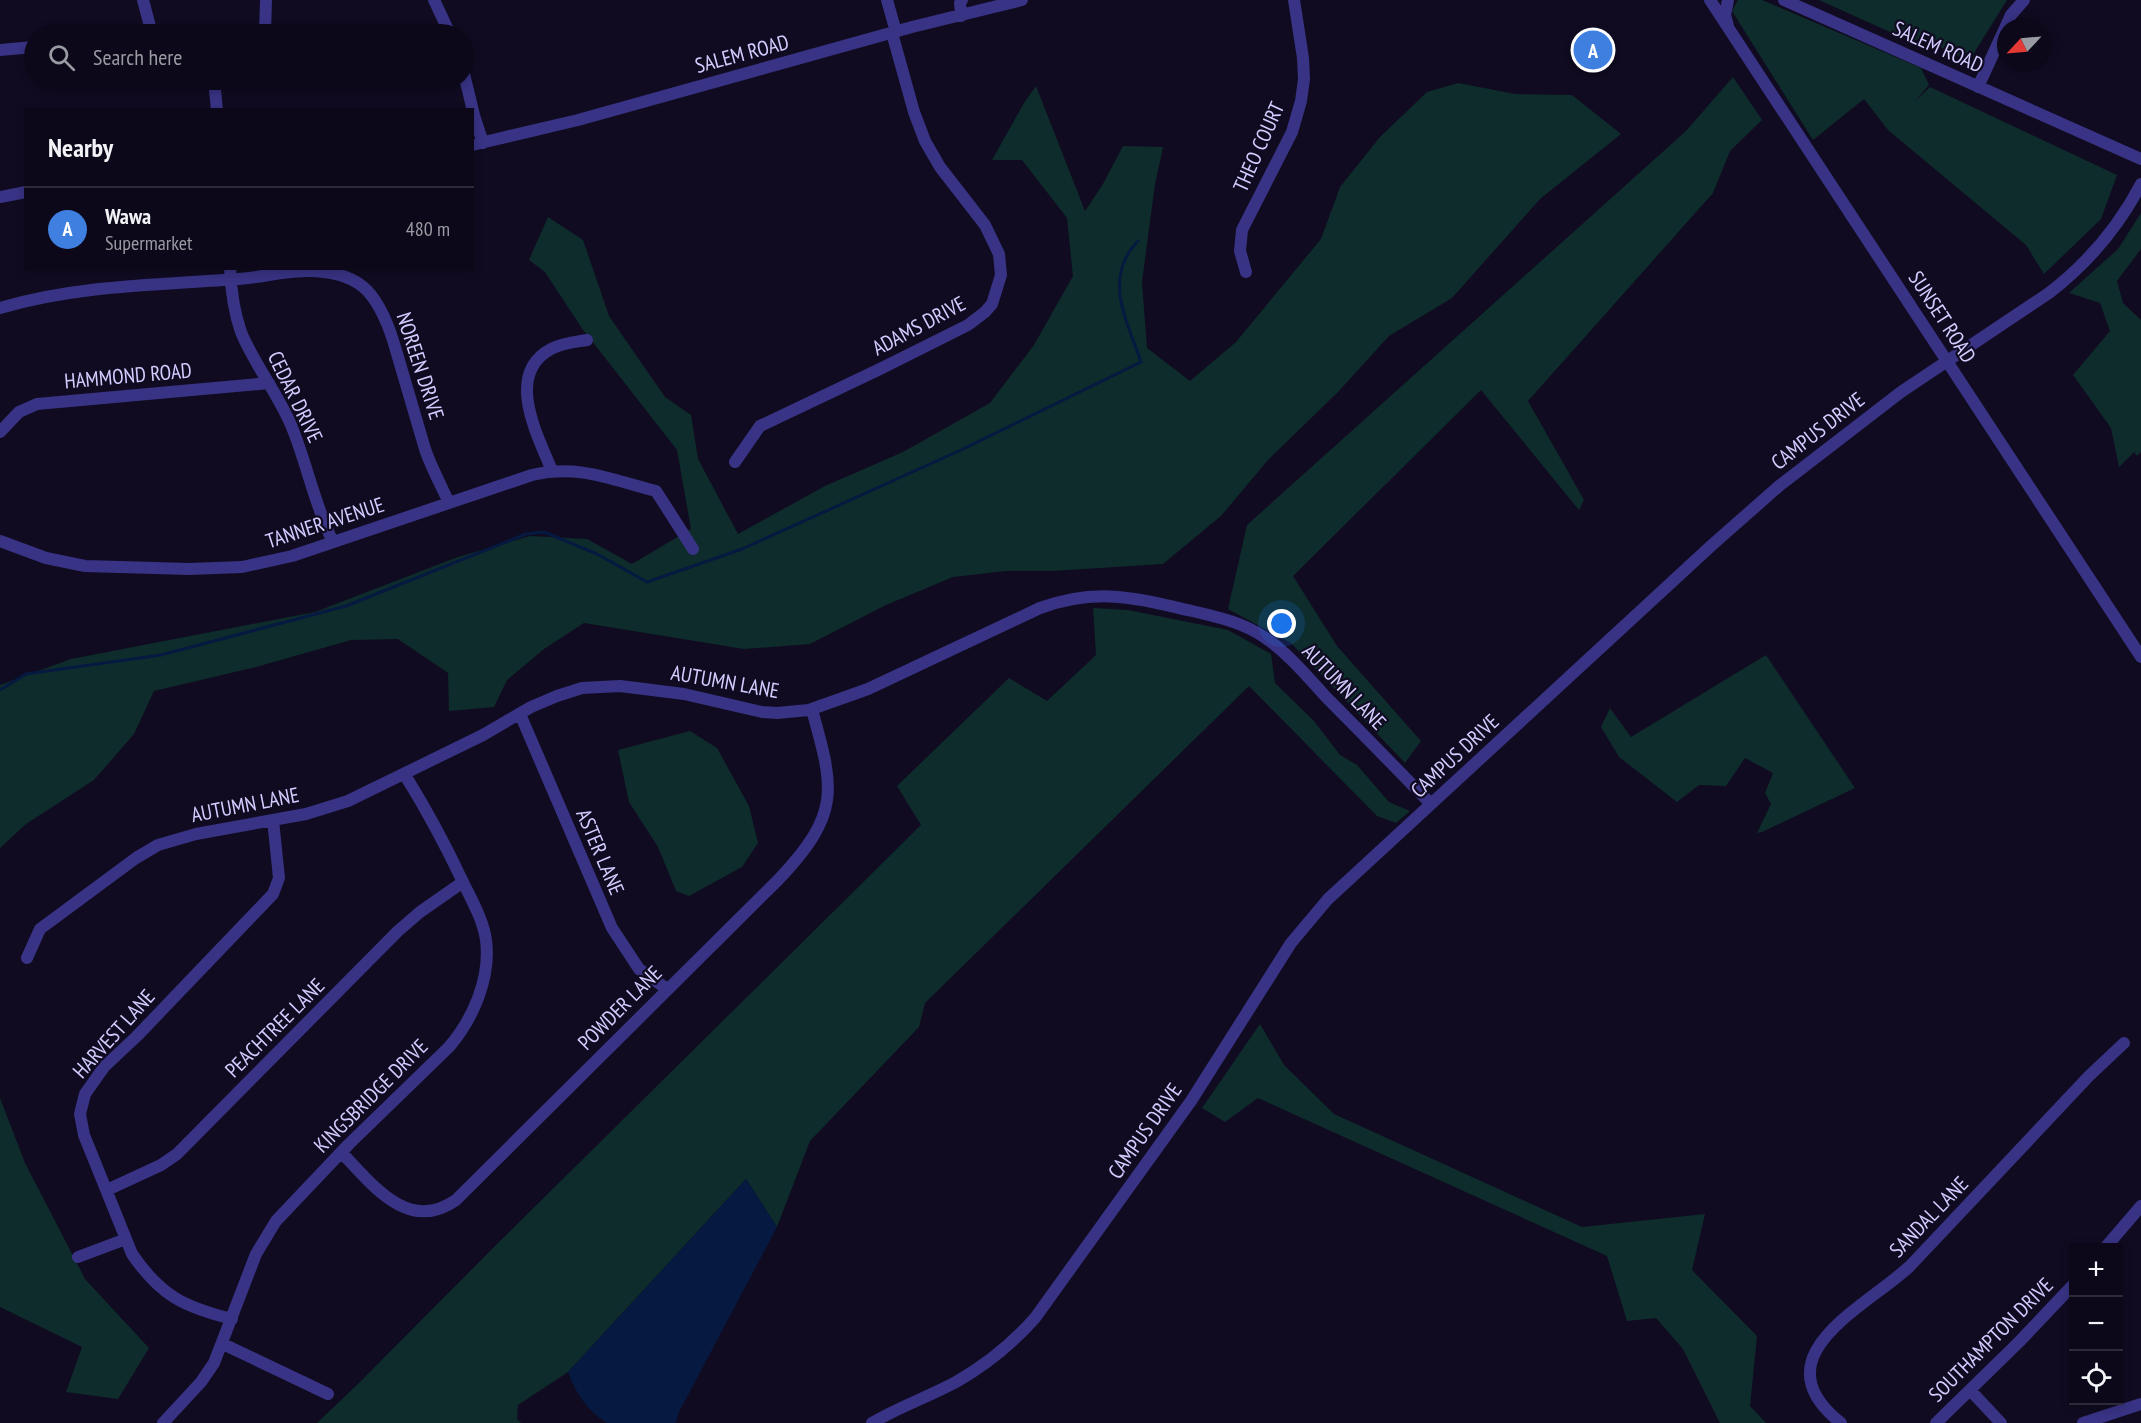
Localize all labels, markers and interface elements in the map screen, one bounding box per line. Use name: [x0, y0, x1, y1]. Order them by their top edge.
street label: SALEM ROAD: [1889, 15, 1988, 78]
north arrow: [1997, 18, 2051, 72]
search box: [24, 24, 474, 90]
street label: SALEM ROAD: [692, 28, 792, 79]
pin: A: [1574, 28, 1612, 72]
icon: search: [45, 41, 78, 74]
text: Search here: [93, 43, 182, 71]
street label: THEO COURT: [1227, 97, 1291, 196]
text: Nearby: [48, 131, 113, 164]
text: Wawa: [105, 202, 151, 230]
text: A: [62, 216, 73, 242]
text: 480 m: [406, 216, 450, 242]
text: Supermarket: [105, 230, 193, 256]
street label: SUNSET ROAD: [1903, 266, 1982, 368]
street label: ADAMS DRIVE: [867, 290, 970, 361]
street label: NOREEN DRIVE: [390, 309, 451, 423]
street label: CEDAR DRIVE: [262, 347, 329, 447]
street label: HAMMOND ROAD: [63, 356, 193, 395]
street label: CAMPUS DRIVE: [1766, 386, 1870, 475]
street label: TANNER AVENUE: [262, 491, 387, 554]
your location: [1267, 609, 1296, 638]
street label: AUTUMN LANE: [1297, 638, 1392, 735]
street label: AUTUMN LANE: [669, 659, 781, 704]
street label: CAMPUS DRIVE: [1405, 708, 1504, 803]
street label: AUTUMN LANE: [189, 781, 301, 828]
street label: ASTER LANE: [570, 805, 631, 899]
street label: POWDER LANE: [572, 960, 667, 1055]
street label: PEACHTREE LANE: [219, 972, 330, 1083]
street label: HARVEST LANE: [67, 984, 161, 1084]
street label: KINGSBRIDGE DRIVE: [308, 1033, 433, 1158]
street label: CAMPUS DRIVE: [1102, 1078, 1187, 1184]
street label: SANDAL LANE: [1883, 1170, 1974, 1263]
map controls: [2069, 1243, 2123, 1405]
button: +: [2069, 1243, 2123, 1297]
street label: SOUTHAMPTON DRIVE: [1923, 1272, 2059, 1408]
button: −: [2069, 1297, 2123, 1351]
button: locate: [2069, 1351, 2123, 1405]

